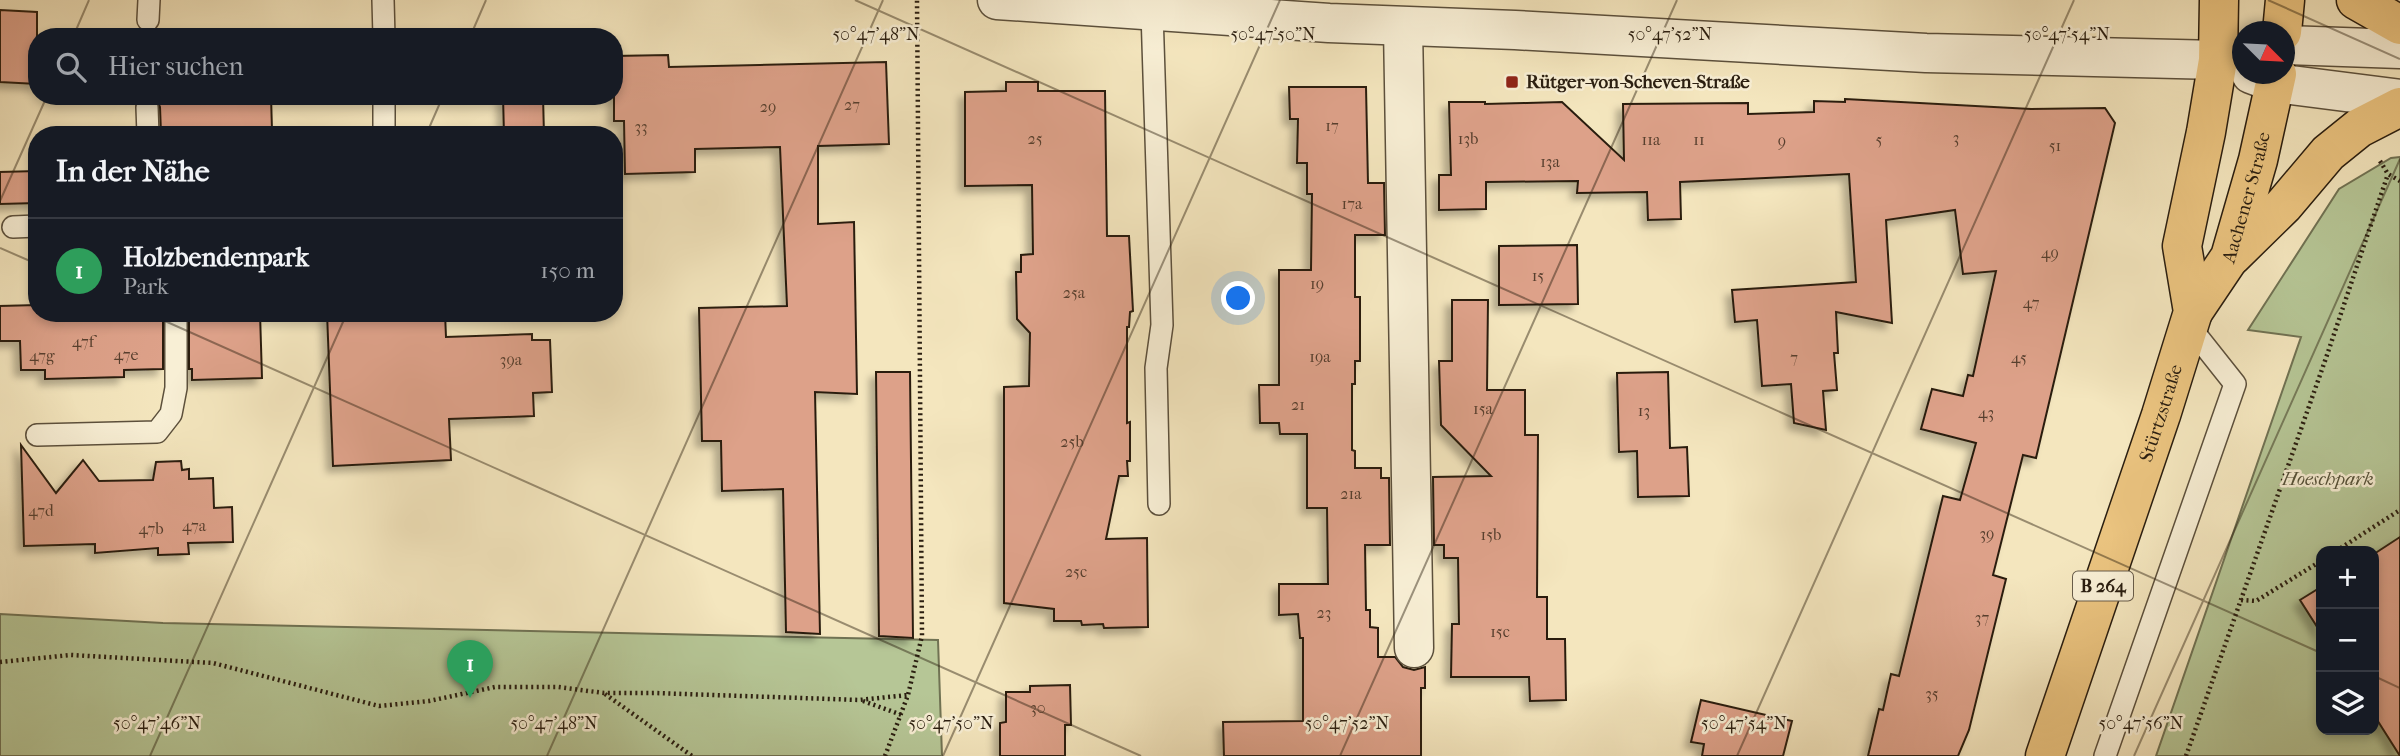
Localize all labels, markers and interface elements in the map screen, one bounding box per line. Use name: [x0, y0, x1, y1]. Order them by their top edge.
north arrow: [2232, 21, 2295, 84]
text: 50°47'48"N: [832, 24, 920, 45]
text: 50°47'50"N: [1230, 24, 1316, 45]
text: 50°47'52"N: [1628, 24, 1713, 45]
text: 50°47'54"N: [2024, 24, 2110, 45]
search box: [28, 28, 623, 105]
icon: search: [52, 48, 90, 86]
text: Hier suchen: [108, 51, 244, 82]
place label: Rütger-von-Scheven-Straße: [1526, 71, 1750, 93]
marker: Rütger-von-Scheven-Straße: [1504, 74, 1520, 90]
house number: 27: [844, 95, 860, 114]
house number: 29: [760, 97, 776, 116]
house number: 17: [1325, 116, 1339, 135]
house number: 33: [634, 117, 648, 136]
house number: 3: [1953, 128, 1959, 147]
house number: 25: [1027, 129, 1043, 148]
house number: 13b: [1458, 129, 1478, 148]
house number: 11a: [1642, 130, 1661, 149]
house number: 11: [1693, 130, 1705, 149]
house number: 5: [1876, 130, 1883, 149]
street label: Aachener Straße: [2218, 130, 2275, 267]
house number: 9: [1778, 131, 1786, 150]
house number: 51: [2049, 136, 2061, 155]
house number: 13a: [1540, 152, 1560, 171]
text: In der Nähe: [56, 154, 210, 189]
house number: 17a: [1342, 194, 1363, 213]
text: Holzbendenpark: [123, 242, 309, 273]
house number: 49: [2041, 243, 2059, 262]
text: 1: [75, 257, 83, 284]
text: 150 m: [540, 257, 595, 284]
house number: 15: [1532, 266, 1544, 285]
text: Park: [123, 273, 169, 300]
house number: 19: [1310, 274, 1324, 293]
your location: [1221, 281, 1255, 315]
house number: 25a: [1063, 283, 1086, 302]
house number: 47: [2023, 293, 2040, 312]
house number: 47f: [72, 332, 98, 351]
house number: 47e: [114, 345, 138, 364]
house number: 47g: [29, 346, 55, 365]
house number: 19a: [1309, 347, 1331, 366]
house number: 7: [1790, 348, 1798, 367]
house number: 45: [2011, 348, 2027, 367]
house number: 39a: [500, 350, 523, 369]
street label: Stürtzstraße: [2135, 362, 2187, 465]
house number: 21: [1291, 395, 1305, 414]
house number: 15a: [1473, 399, 1494, 418]
house number: 13: [1638, 401, 1650, 420]
house number: 43: [1978, 403, 1994, 422]
house number: 25b: [1060, 432, 1084, 451]
park label: Hoeschpark: [2281, 468, 2374, 490]
house number: 21a: [1340, 484, 1362, 503]
house number: 47d: [28, 501, 54, 520]
house number: 47a: [182, 516, 207, 535]
house number: 47b: [138, 519, 164, 538]
house number: 39: [1980, 524, 1994, 543]
house number: 15b: [1481, 525, 1501, 544]
map controls: [2316, 546, 2379, 735]
button: +: [2316, 546, 2379, 609]
house number: 25c: [1065, 562, 1087, 581]
road number: B 264: [2073, 572, 2133, 600]
house number: 23: [1317, 603, 1331, 622]
house number: 37: [1975, 608, 1989, 627]
button: −: [2316, 609, 2379, 672]
house number: 15c: [1490, 622, 1510, 641]
pin: 1: [447, 640, 493, 698]
button: layers: [2316, 672, 2379, 735]
house number: 35: [1925, 684, 1939, 703]
house number: 30: [1030, 698, 1046, 717]
text: 50°47'46"N: [113, 713, 201, 734]
text: 50°47'48"N: [510, 713, 598, 734]
text: 50°47'50"N: [908, 713, 994, 734]
text: 50°47'52"N: [1305, 713, 1390, 734]
text: 50°47'54"N: [1701, 713, 1787, 734]
text: 50°47'56"N: [2098, 713, 2184, 734]

